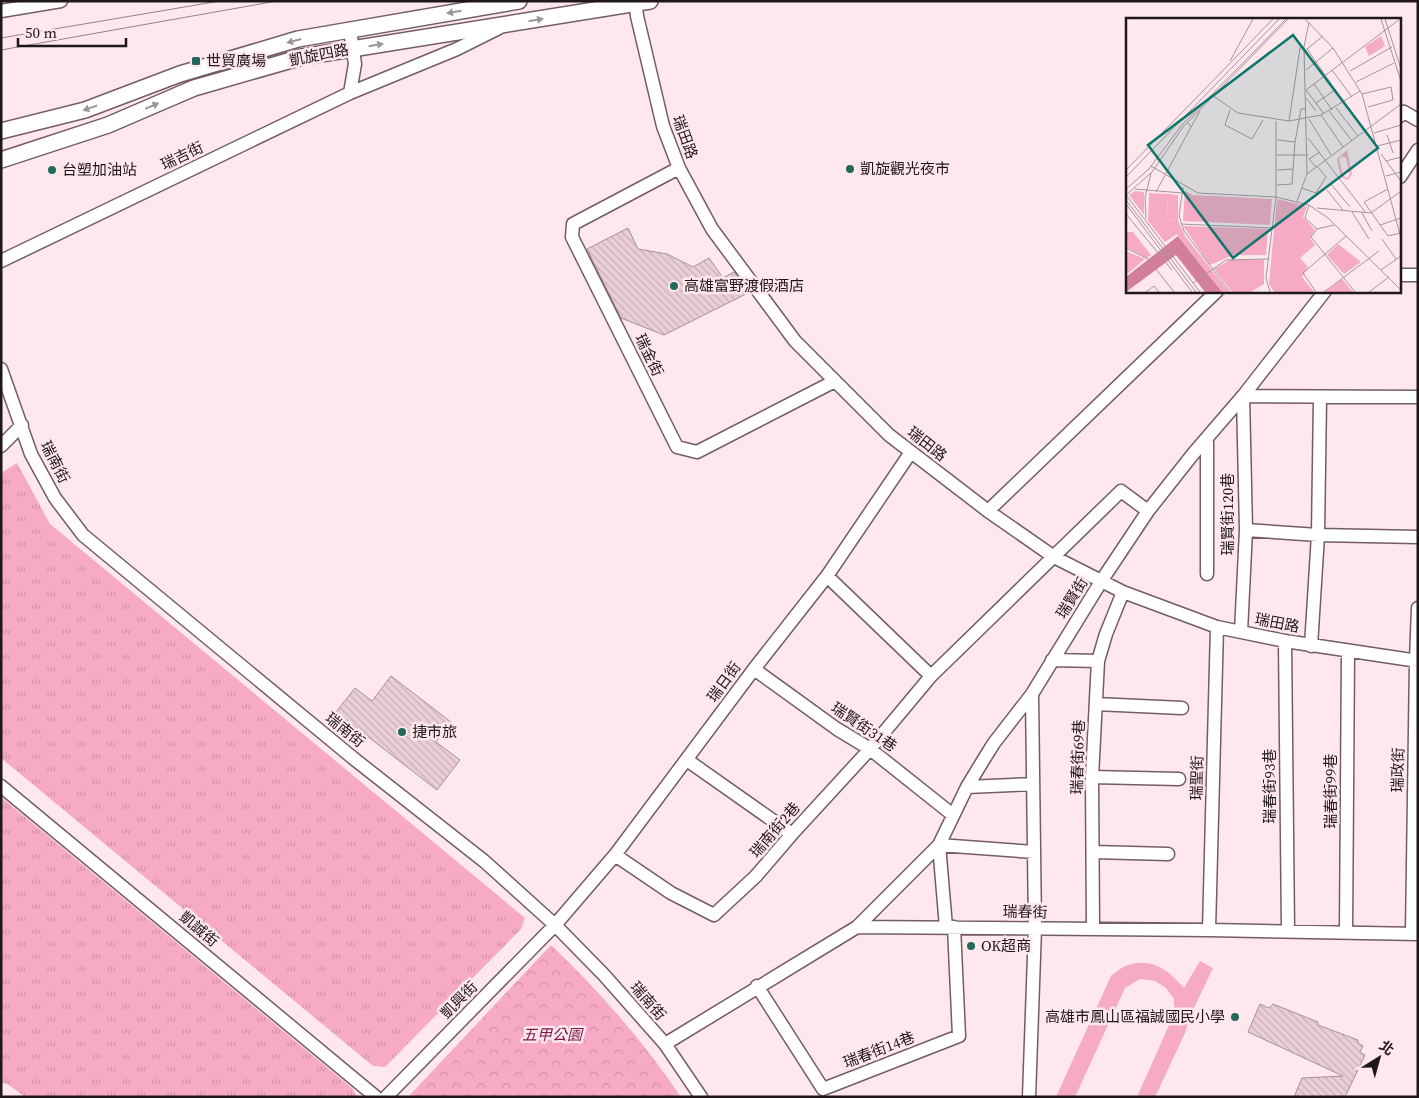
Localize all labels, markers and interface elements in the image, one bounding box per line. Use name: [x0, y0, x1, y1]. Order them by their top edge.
one-way arrow: [445, 9, 461, 17]
scale bar: [18, 15, 125, 47]
one-way arrow: [529, 15, 545, 23]
inset map: [1126, 18, 1402, 292]
text: 50 m: [25, 22, 57, 43]
one-way arrow: [286, 37, 301, 45]
street label: 凱旋四路: [287, 38, 350, 71]
one-way arrow: [368, 40, 384, 48]
place label: 世貿廣場: [206, 50, 266, 71]
marker: 世貿廣場: [190, 55, 202, 67]
one-way arrow: [145, 101, 159, 109]
one-way arrow: [82, 104, 97, 112]
street label: 瑞田路: [668, 112, 703, 162]
street label: 瑞吉街: [157, 136, 207, 175]
place label: 凱旋觀光夜市: [860, 158, 950, 179]
place label: 台塑加油站: [62, 159, 137, 180]
marker: 凱旋觀光夜市: [844, 163, 856, 175]
marker: 台塑加油站: [46, 164, 58, 176]
place label: 高雄富野渡假酒店: [684, 275, 804, 296]
marker: 高雄富野渡假酒店: [668, 280, 680, 292]
street label: 瑞金街: [630, 330, 669, 380]
street label: 瑞田路: [903, 421, 952, 466]
street label: 瑞南街: [36, 437, 75, 487]
street label: 瑞賢街120巷: [1217, 473, 1238, 555]
street label: 瑞賢街: [1051, 573, 1092, 622]
street label: 瑞田路: [1253, 608, 1301, 637]
street label: 瑞日街: [702, 657, 745, 706]
street label: 瑞賢街31巷: [827, 697, 901, 756]
street label: 瑞南街: [321, 707, 369, 752]
street label: 瑞春街69巷: [1066, 719, 1089, 795]
place label: 捷市旅: [412, 721, 457, 742]
marker: 捷市旅: [396, 726, 408, 738]
street label: 瑞政街: [1387, 747, 1408, 793]
street label: 瑞春街93巷: [1259, 748, 1280, 824]
street label: 瑞春街99巷: [1320, 753, 1341, 829]
street label: 瑞聖街: [1186, 755, 1207, 801]
street label: 瑞南街2巷: [745, 797, 805, 862]
street label: 瑞春街: [1002, 901, 1048, 922]
street label: 凱誠街: [175, 906, 223, 951]
place label: OK超商: [981, 935, 1031, 956]
marker: OK超商: [965, 940, 977, 952]
street label: 凱興街: [435, 976, 482, 1023]
street label: 瑞南街: [626, 977, 671, 1025]
place label: 高雄市鳳山區福誠國民小學: [1045, 1006, 1225, 1027]
marker: 高雄市鳳山區福誠國民小學: [1229, 1011, 1241, 1023]
park label: 五甲公園: [522, 1024, 584, 1045]
street label: 瑞春街14巷: [840, 1026, 918, 1073]
north arrow: [1354, 1033, 1404, 1083]
text: 北: [1375, 1035, 1398, 1060]

